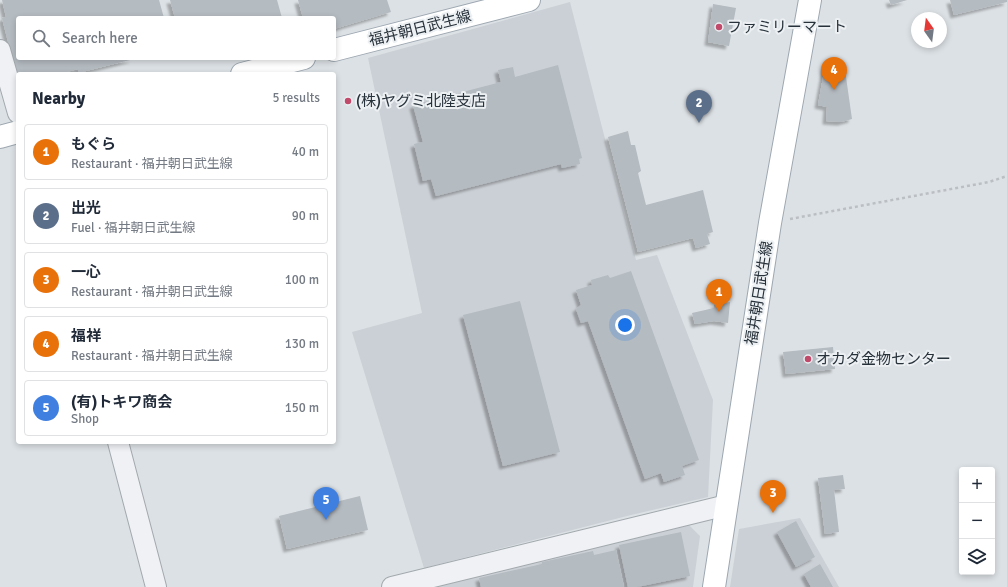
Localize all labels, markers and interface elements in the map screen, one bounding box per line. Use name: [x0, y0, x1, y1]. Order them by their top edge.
street label: 福井朝日武生線: [367, 7, 473, 49]
north arrow: [911, 12, 947, 48]
search box: [16, 16, 336, 60]
place label: ファミリーマート: [727, 18, 847, 36]
marker: ファミリーマート: [714, 22, 724, 32]
icon: search: [30, 27, 52, 49]
text: Search here: [62, 29, 138, 47]
pin: 4: [821, 57, 847, 90]
text: Nearby: [32, 88, 85, 109]
text: 5 results: [272, 90, 320, 106]
pin: 2: [686, 90, 712, 123]
place label: (株)ヤグミ北陸支店: [356, 92, 486, 110]
marker: (株)ヤグミ北陸支店: [343, 96, 353, 106]
text: もぐら: [71, 135, 116, 153]
text: 1: [42, 144, 50, 160]
text: 40 m: [292, 144, 319, 160]
text: Restaurant · 福井朝日武生線: [71, 156, 233, 172]
text: 出光: [71, 199, 101, 217]
text: 2: [42, 208, 50, 224]
text: 90 m: [292, 208, 319, 224]
text: Fuel · 福井朝日武生線: [71, 220, 196, 236]
street label: 福井朝日武生線: [742, 240, 776, 346]
text: 一心: [71, 263, 101, 281]
text: 3: [42, 272, 50, 288]
text: 100 m: [285, 272, 319, 288]
pin: 1: [706, 279, 732, 312]
text: Restaurant · 福井朝日武生線: [71, 284, 233, 300]
your location: [615, 315, 635, 335]
text: 福祥: [71, 327, 101, 345]
text: 4: [42, 336, 50, 352]
text: 130 m: [285, 336, 319, 352]
text: Restaurant · 福井朝日武生線: [71, 348, 233, 364]
place label: オカダ金物センター: [816, 350, 951, 368]
marker: オカダ金物センター: [803, 354, 813, 364]
text: (有)トキワ商会: [71, 393, 172, 411]
text: 5: [42, 400, 50, 416]
text: 150 m: [285, 400, 319, 416]
text: Shop: [71, 411, 99, 427]
map controls: [959, 467, 995, 575]
button: +: [959, 467, 995, 503]
pin: 3: [760, 480, 786, 513]
pin: 5: [313, 487, 339, 520]
button: −: [959, 503, 995, 539]
button: layers: [959, 539, 995, 575]

